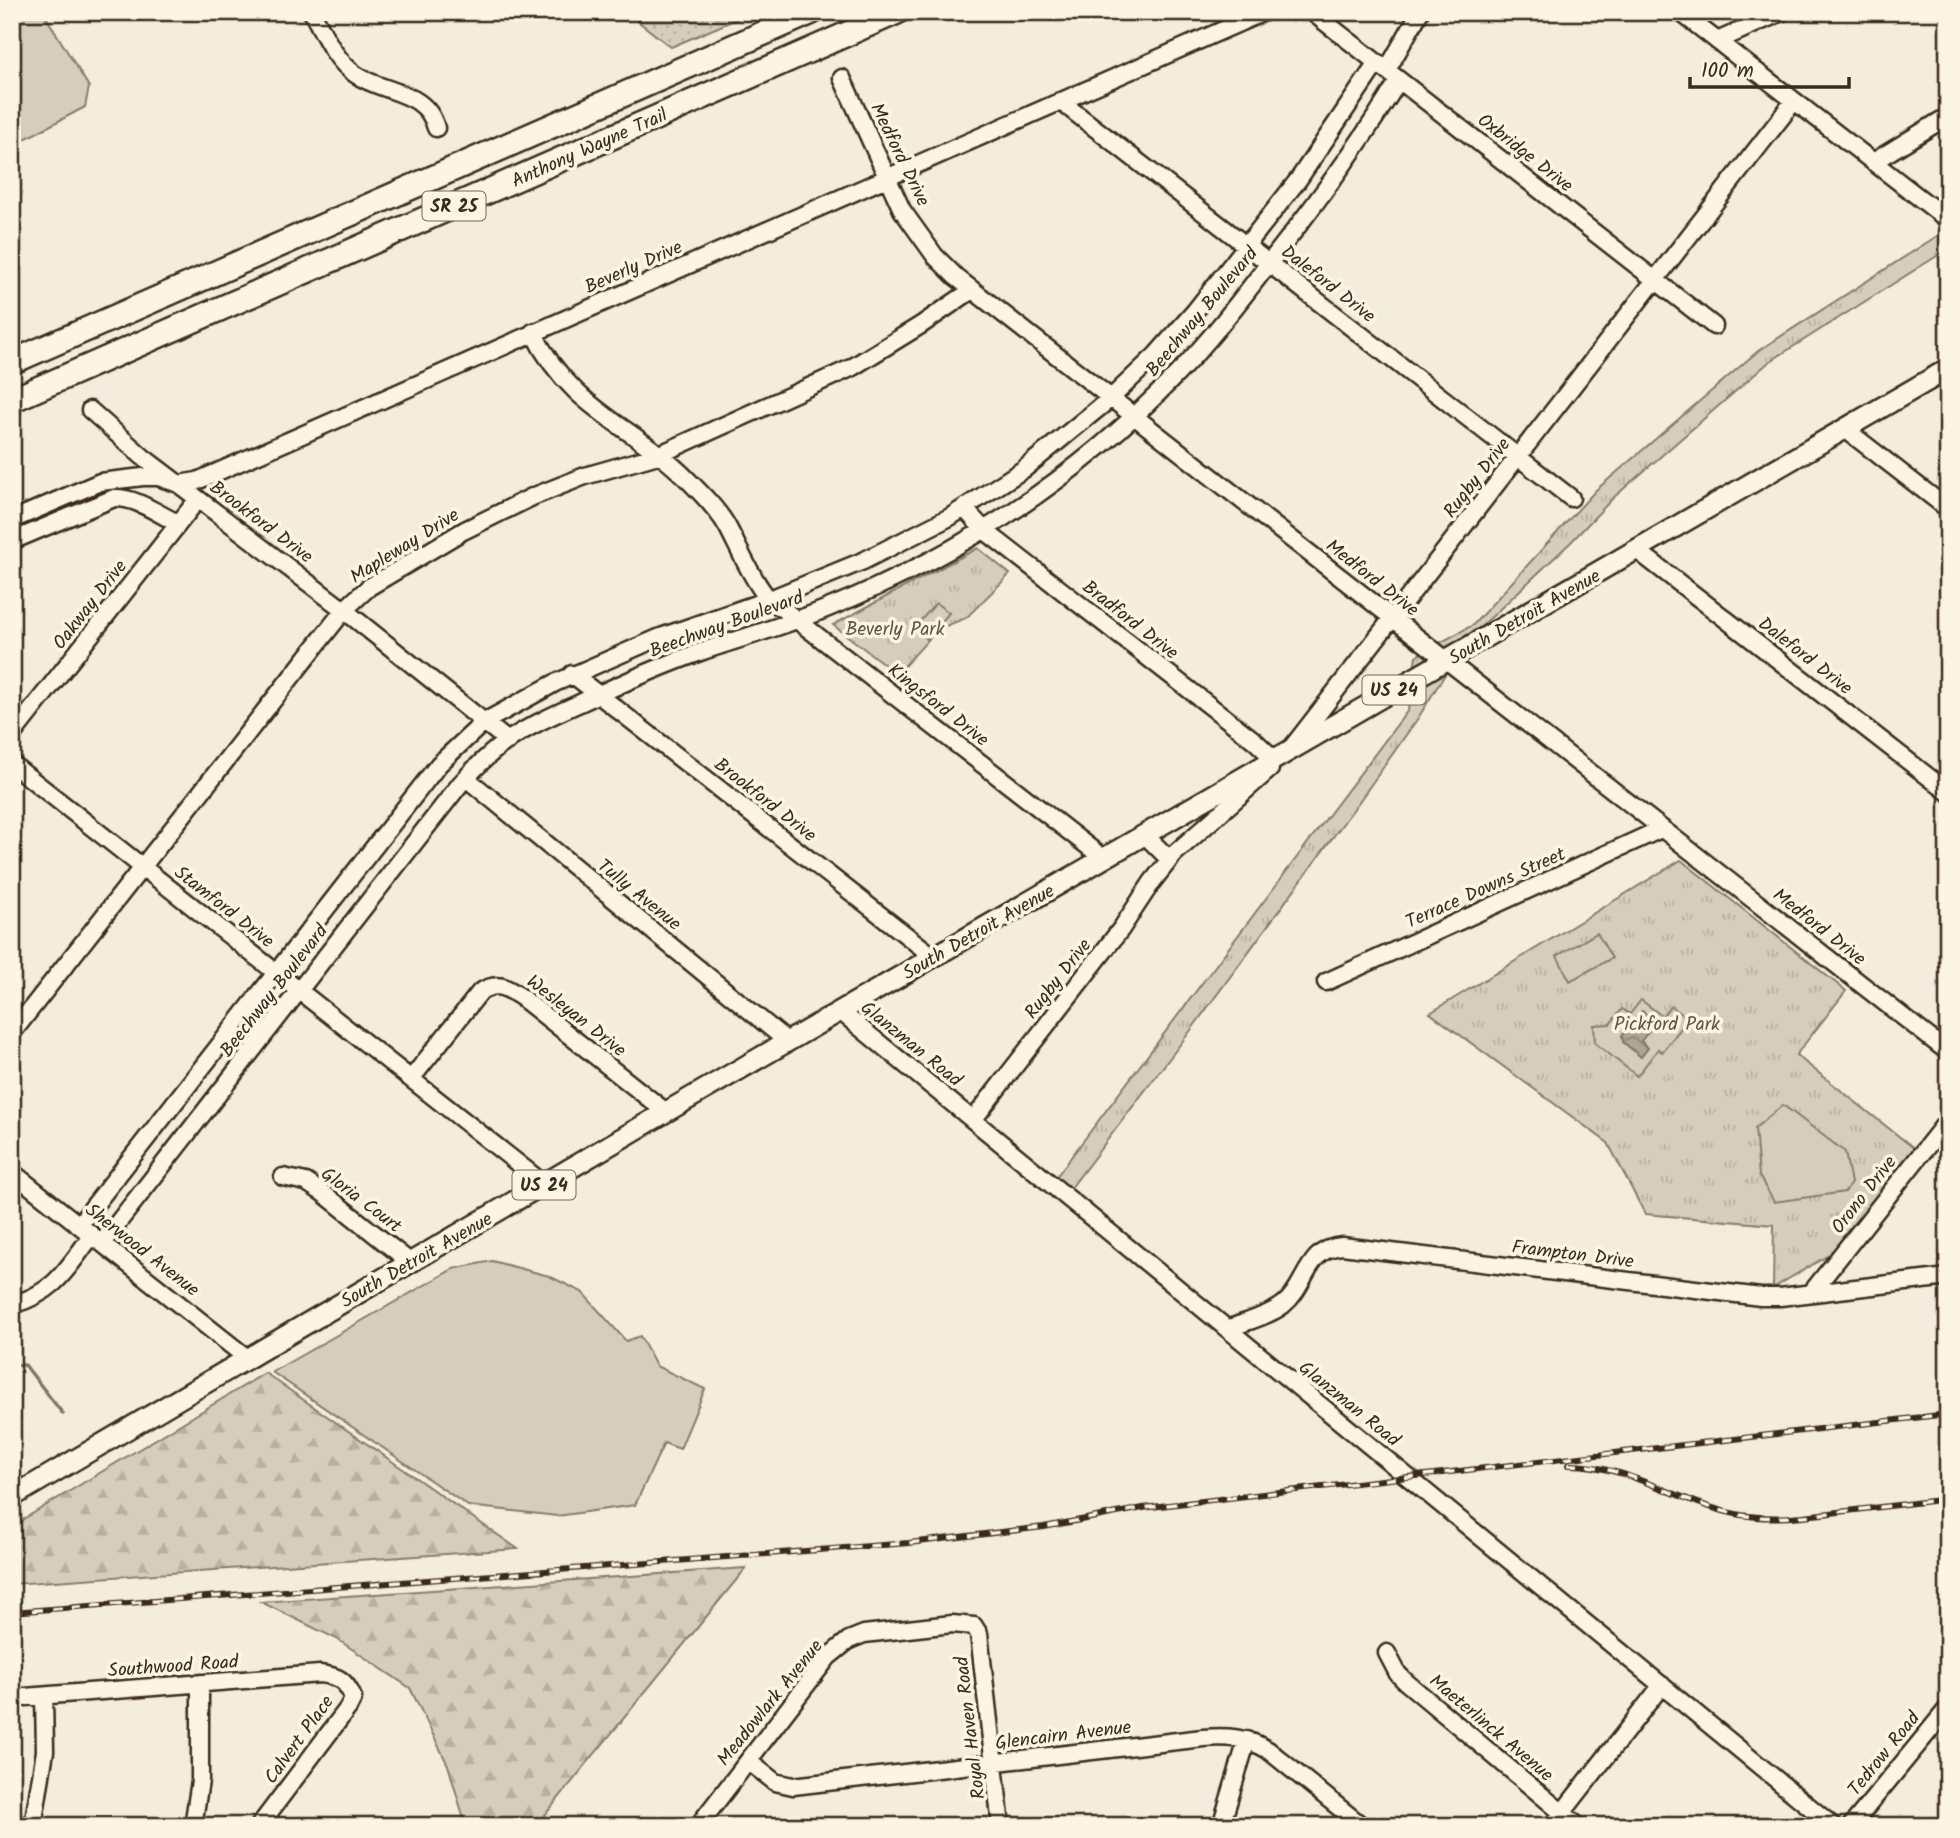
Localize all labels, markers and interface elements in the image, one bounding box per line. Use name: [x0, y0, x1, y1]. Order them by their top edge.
scale bar: [1690, 46, 1850, 90]
text: 100 m: [1701, 55, 1754, 88]
street label: Medford Drive: [861, 98, 937, 212]
street label: Anthony Wayne Trail: [507, 101, 673, 197]
street label: Oxbridge Drive: [1470, 106, 1580, 201]
road number: SR 25: [422, 191, 486, 220]
street label: Beverly Drive: [580, 233, 688, 303]
street label: Daleford Drive: [1274, 238, 1382, 331]
street label: Beechway Boulevard: [1139, 240, 1266, 384]
street label: Rugby Drive: [1436, 431, 1519, 525]
street label: Brookford Drive: [203, 474, 319, 572]
street label: Mapleway Drive: [345, 501, 466, 592]
street label: Medford Drive: [1318, 532, 1425, 625]
street label: Oakway Drive: [46, 553, 136, 657]
street label: South Detroit Avenue: [1443, 562, 1607, 674]
street label: Bradford Drive: [1075, 573, 1185, 668]
street label: Beechway Boulevard: [646, 583, 808, 667]
street label: Daleford Drive: [1751, 610, 1859, 703]
park label: Beverly Park: [845, 615, 945, 645]
street label: Kingsford Drive: [881, 656, 995, 755]
road number: US 24: [1362, 676, 1426, 704]
street label: Brookford Drive: [707, 751, 823, 851]
street label: Terrace Downs Street: [1401, 840, 1571, 938]
street label: Tully Avenue: [590, 852, 688, 939]
street label: Stamford Drive: [167, 859, 281, 957]
street label: South Detroit Avenue: [897, 877, 1061, 989]
street label: Medford Drive: [1765, 881, 1872, 974]
street label: Beechway Boulevard: [213, 918, 337, 1064]
street label: Rugby Drive: [1017, 932, 1100, 1026]
street label: Wesleyan Drive: [519, 968, 633, 1066]
street label: Glanzman Road: [853, 994, 969, 1095]
park label: Pickford Park: [1614, 1010, 1720, 1040]
street label: Orono Drive: [1824, 1149, 1905, 1241]
street label: Gloria Court: [314, 1160, 408, 1242]
road number: US 24: [512, 1170, 576, 1200]
street label: Sherwood Avenue: [78, 1196, 206, 1305]
street label: South Detroit Avenue: [335, 1205, 499, 1317]
street label: Frampton Drive: [1510, 1233, 1636, 1277]
street label: Glanzman Road: [1291, 1354, 1407, 1455]
street label: Meadowlark Avenue: [710, 1633, 831, 1773]
street label: Southwood Road: [107, 1647, 240, 1687]
street label: Royal Haven Road: [947, 1654, 995, 1801]
street label: Maeterlinck Avenue: [1422, 1667, 1560, 1790]
street label: Calvert Place: [257, 1689, 342, 1791]
street label: Tedrow Road: [1841, 1705, 1929, 1803]
street label: Glencairn Avenue: [994, 1713, 1133, 1759]

